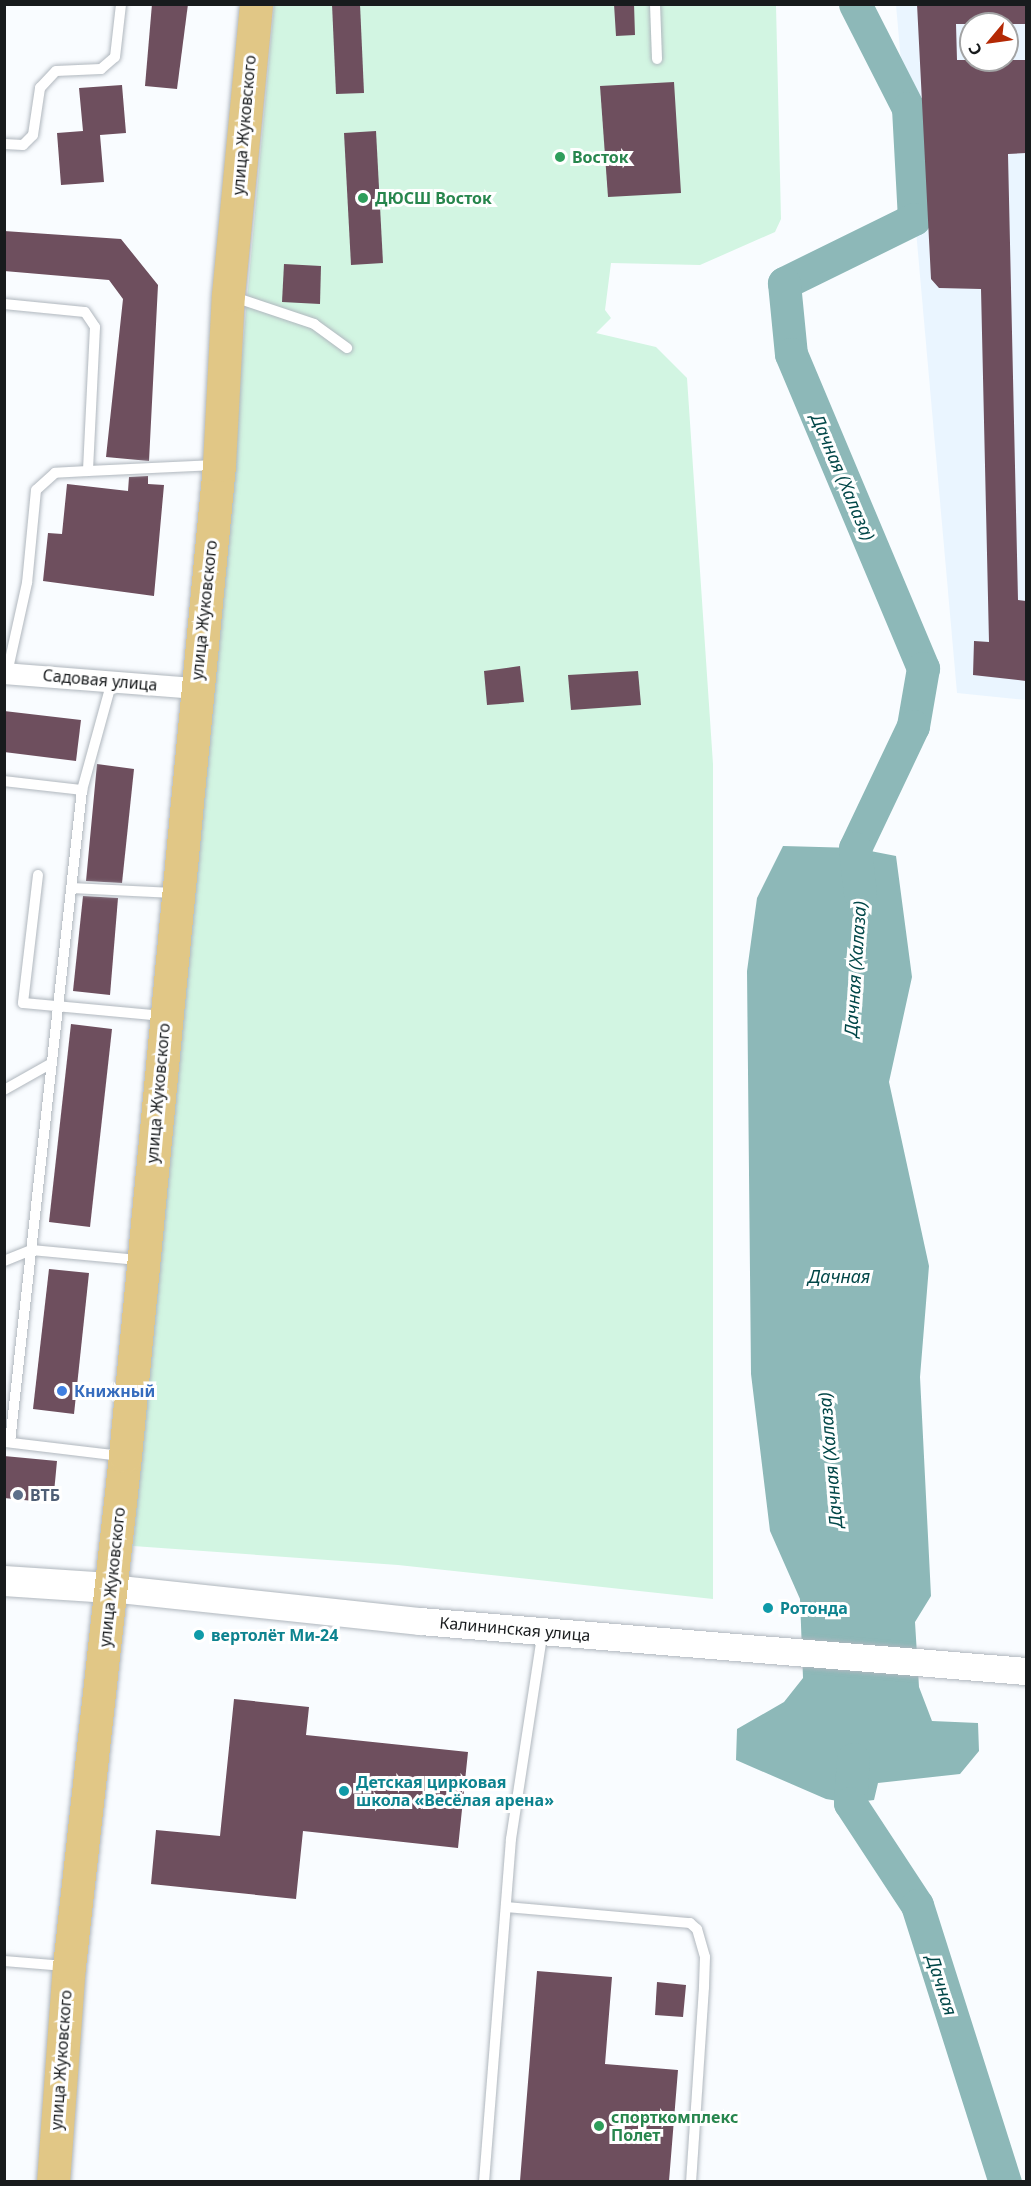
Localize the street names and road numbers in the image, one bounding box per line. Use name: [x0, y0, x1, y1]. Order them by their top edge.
street label: улица Жуковского: [228, 54, 260, 196]
street label: улица Жуковского: [187, 539, 221, 681]
street label: Садовая улица: [42, 665, 158, 695]
street label: улица Жуковского: [142, 1022, 174, 1164]
street label: улица Жуковского: [95, 1506, 129, 1648]
street label: Калининская улица: [439, 1613, 591, 1645]
street label: улица Жуковского: [47, 1989, 75, 2131]

